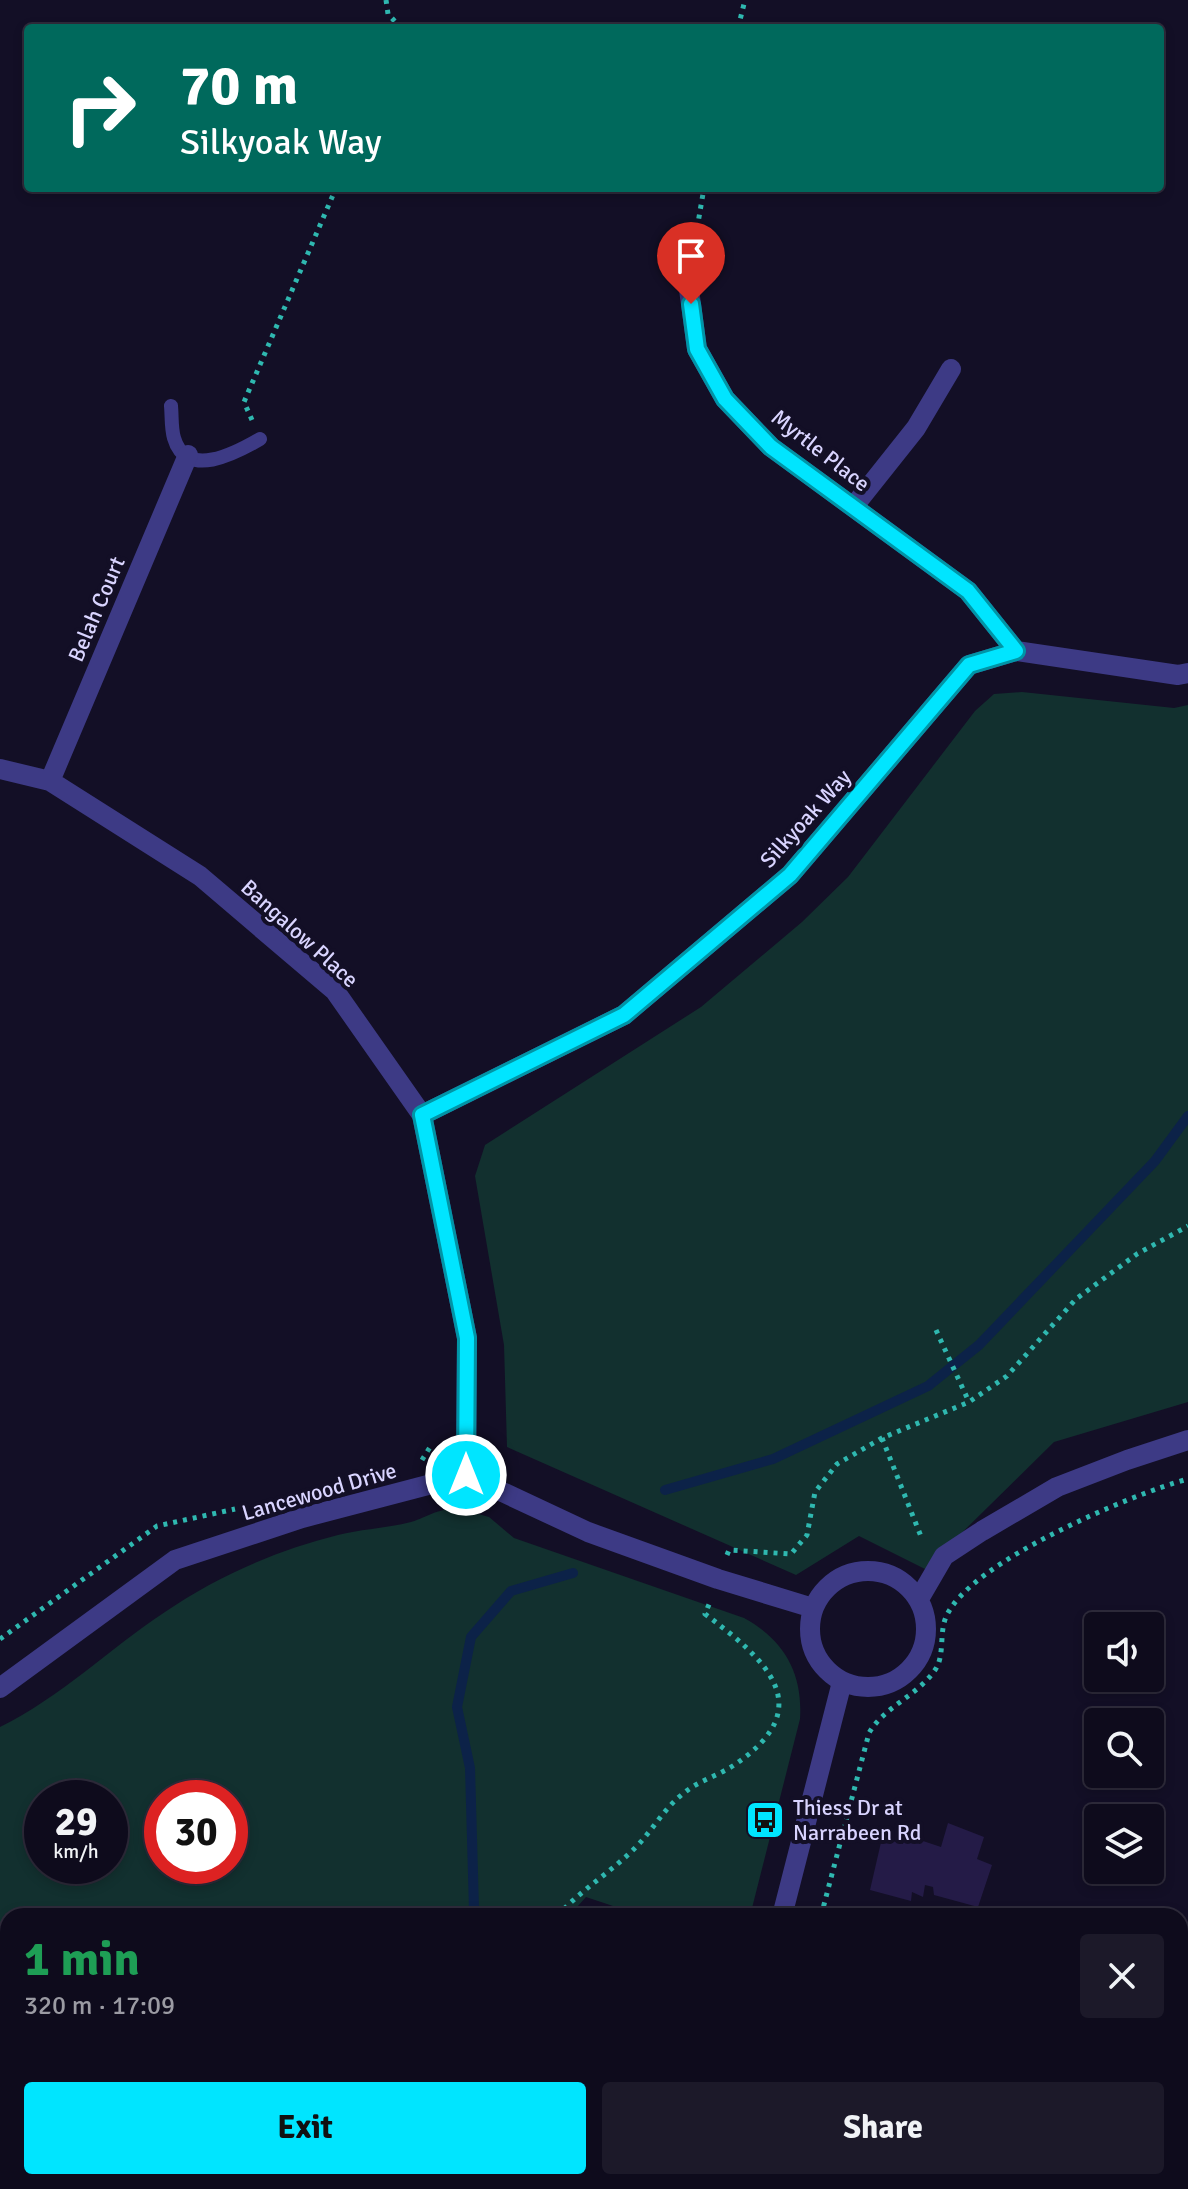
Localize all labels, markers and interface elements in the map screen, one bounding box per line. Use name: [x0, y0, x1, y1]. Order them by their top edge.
text: 70 m: [180, 51, 298, 120]
icon: right: [48, 56, 152, 160]
text: Silkyoak Way: [180, 120, 382, 165]
pin: [657, 222, 725, 304]
icon: arrive: [669, 234, 713, 278]
street label: Myrtle Place: [766, 404, 875, 497]
street label: Belah Court: [62, 552, 131, 666]
street label: Silkyoak Way: [754, 763, 857, 873]
street label: Bangalow Place: [235, 874, 364, 993]
position arrow: [424, 1433, 508, 1517]
street label: Lancewood Drive: [239, 1457, 400, 1526]
map controls: [1084, 1612, 1164, 1884]
button: sound: [1084, 1612, 1164, 1692]
button: search: [1084, 1708, 1164, 1788]
speed limit sign: 30: [144, 1780, 248, 1884]
place label: Thiess Dr at Narrabeen Rd: [793, 1794, 921, 1846]
text: 29: [54, 1797, 98, 1847]
bus stop icon: Thiess Dr at Narrabeen Rd: [744, 1799, 786, 1841]
button: layers: [1084, 1804, 1164, 1884]
text: km/h: [53, 1839, 99, 1864]
text: 1 min: [24, 1930, 140, 1989]
button: close: [1080, 1934, 1164, 2018]
text: 320 m · 17:09: [24, 1990, 175, 2022]
button: Exit: [24, 2082, 586, 2174]
button: Share: [602, 2082, 1164, 2174]

